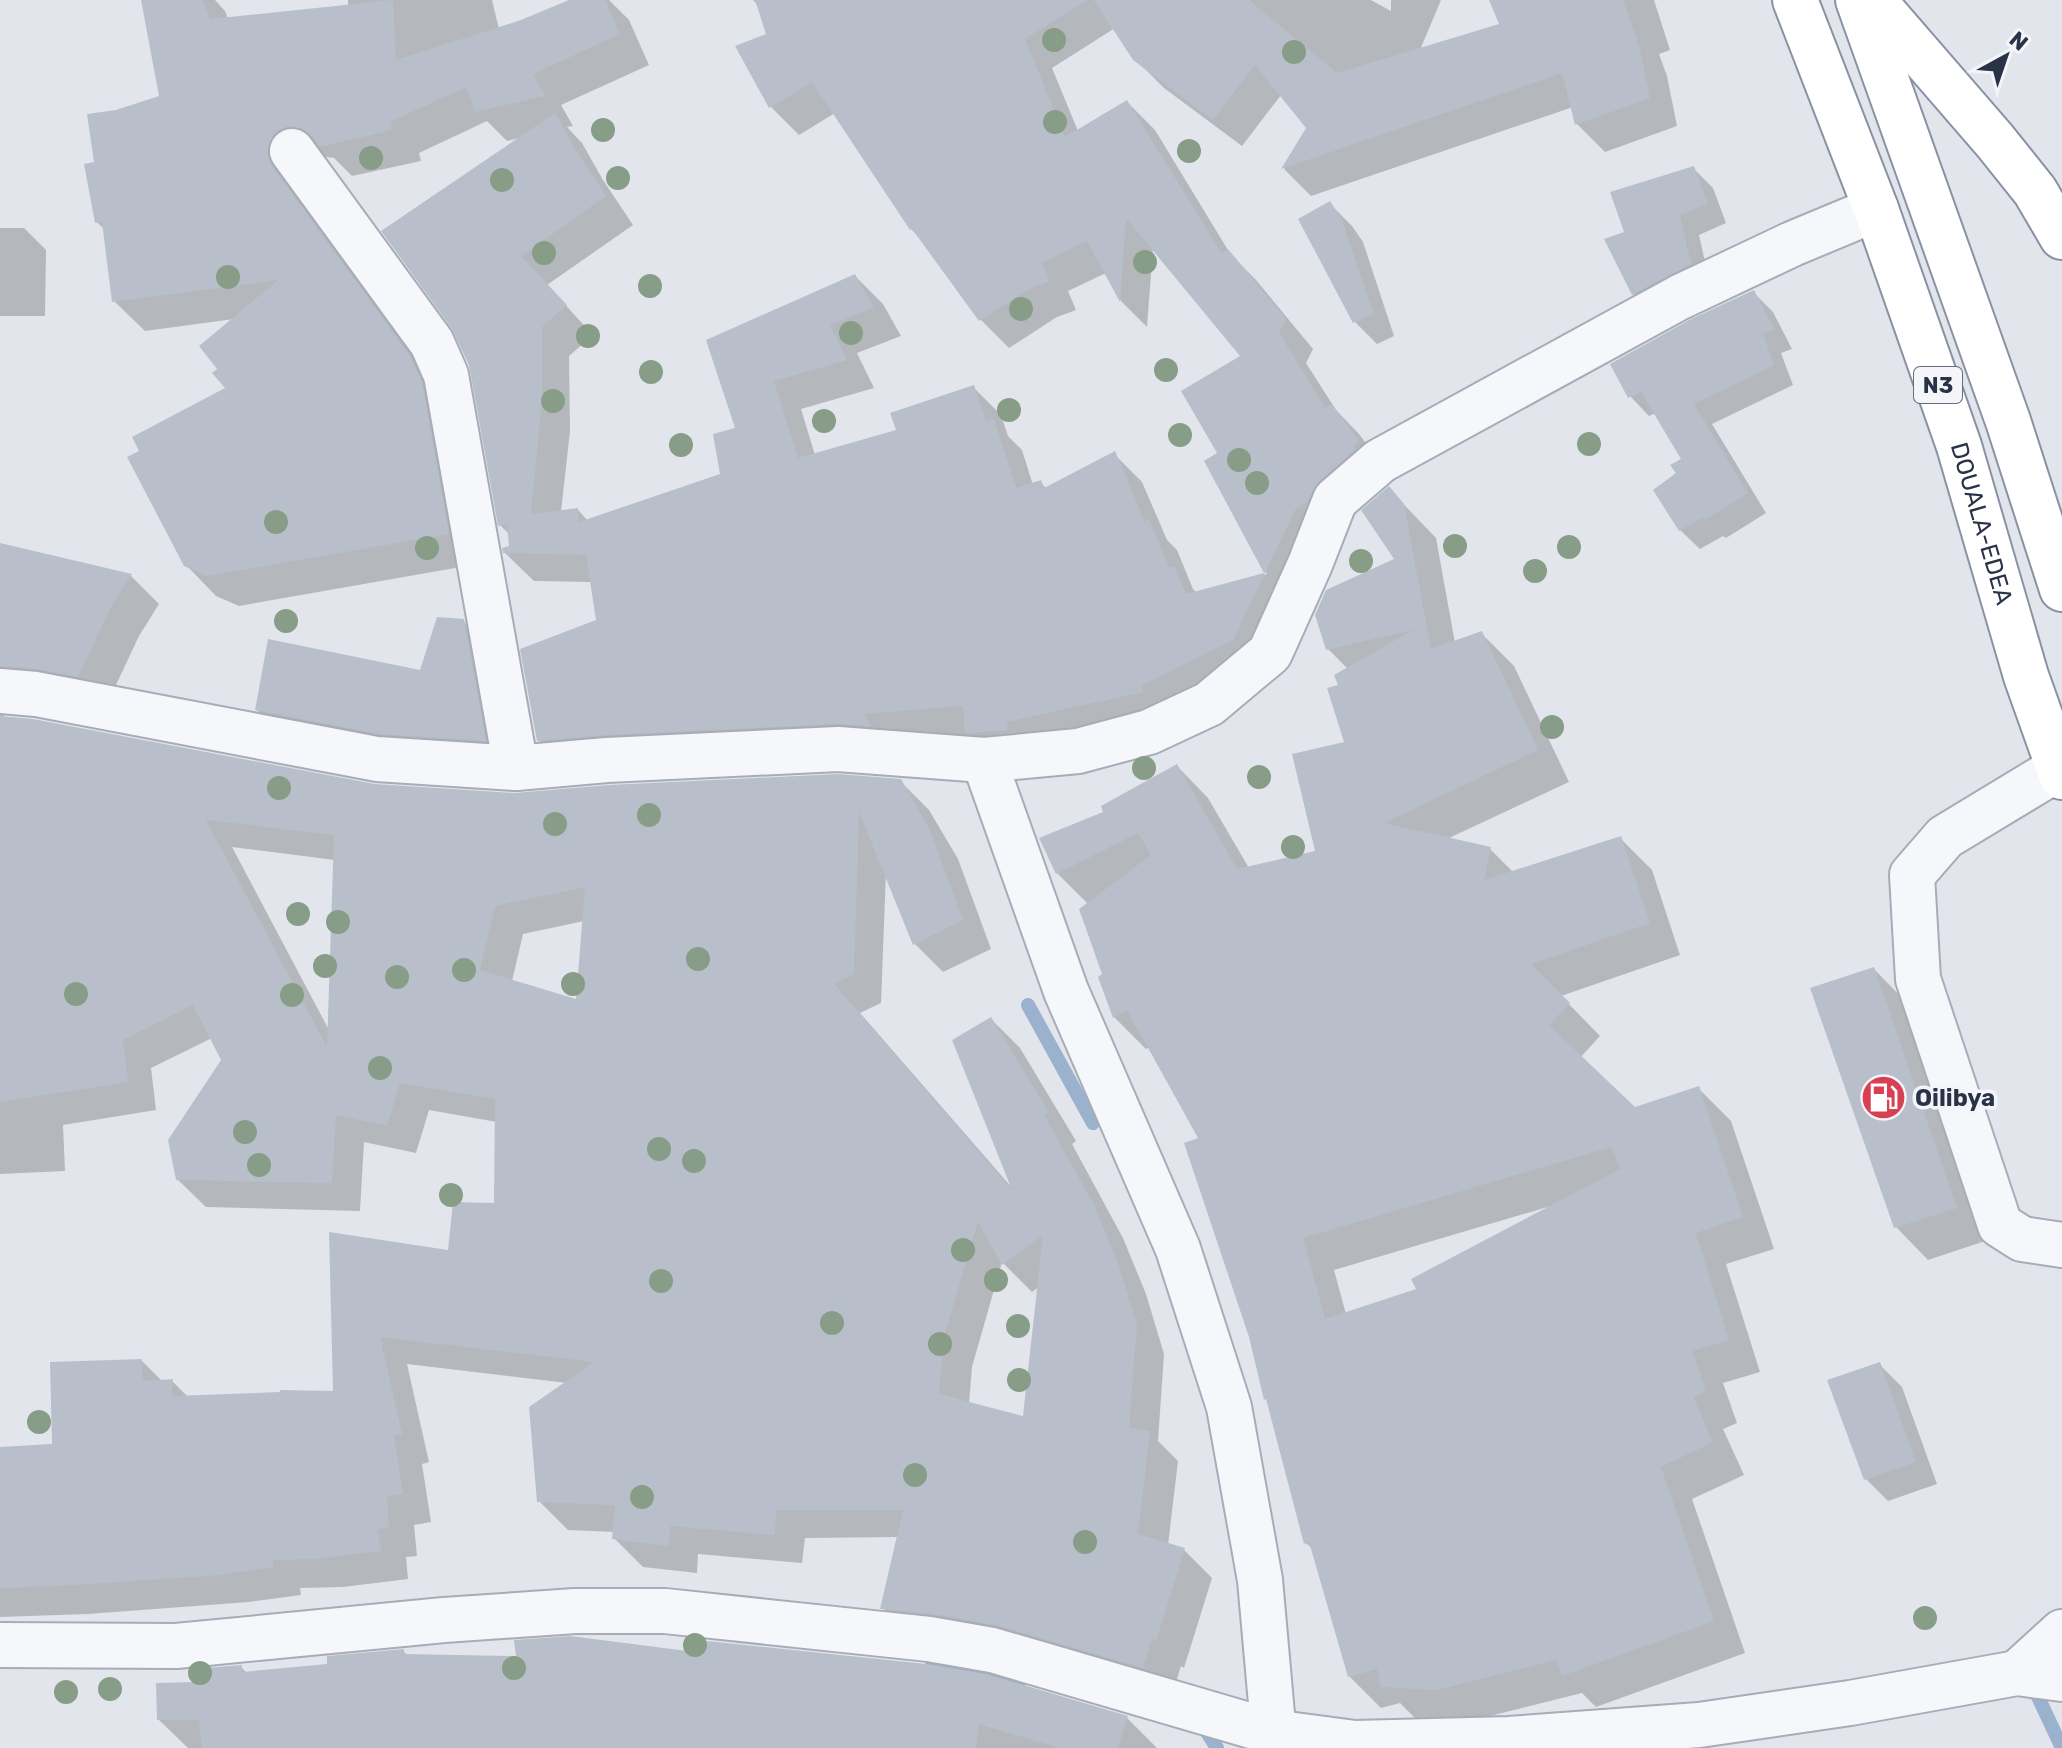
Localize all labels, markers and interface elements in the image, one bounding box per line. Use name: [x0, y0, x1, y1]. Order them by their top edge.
north arrow: [1966, 16, 2046, 96]
text: N: [2004, 26, 2033, 56]
road number: N3: [1914, 367, 1962, 403]
street label: DOUALA-EDEA: [1945, 439, 2018, 608]
fuel station icon: Oilibya: [1860, 1074, 1908, 1122]
place label: Oilibya: [1915, 1084, 1995, 1112]

